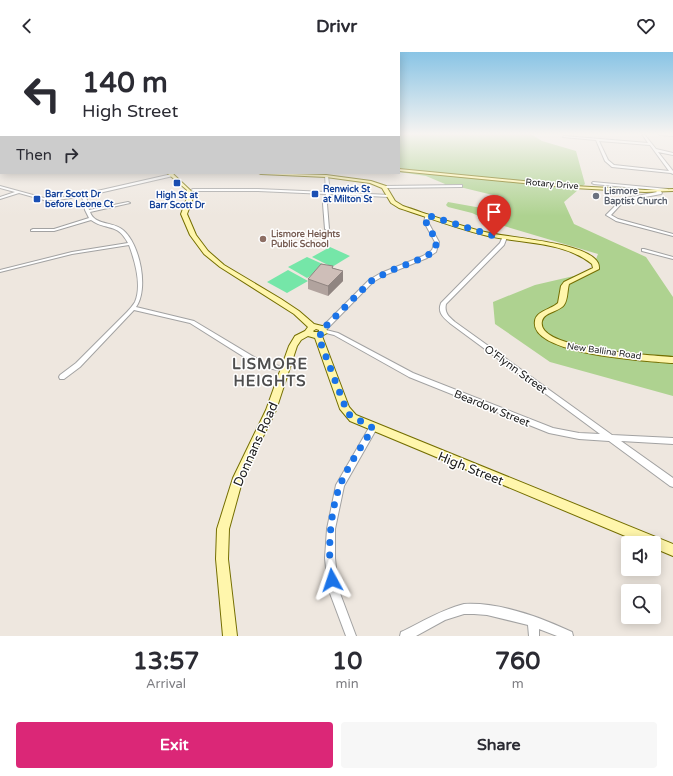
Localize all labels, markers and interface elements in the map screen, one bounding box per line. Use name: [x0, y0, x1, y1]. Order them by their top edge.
icon: back: [16, 15, 38, 37]
text: Drivr: [316, 15, 357, 37]
icon: heart: [635, 15, 657, 37]
text: 140 m: [82, 66, 168, 100]
icon: left: [16, 68, 68, 120]
text: High Street: [82, 100, 178, 122]
icon: right: [60, 144, 82, 166]
text: Then: [16, 146, 52, 164]
street label: Rotary Drive: [525, 177, 579, 192]
marker: High St at Barr Scott Dr: [172, 178, 182, 188]
place label: Renwick St at Milton St: [323, 184, 373, 205]
place label: Lismore Baptist Church: [604, 186, 667, 207]
place label: Barr Scott Dr before Leone Ct: [45, 189, 114, 210]
marker: Renwick St at Milton St: [310, 189, 320, 199]
place label: High St at Barr Scott Dr: [149, 190, 205, 211]
marker: Lismore Baptist Church: [591, 191, 601, 201]
marker: Barr Scott Dr before Leone Ct: [32, 194, 42, 204]
pin: [477, 195, 511, 236]
icon: arrive: [483, 201, 505, 223]
place label: Lismore Heights Public School: [271, 229, 341, 250]
marker: Lismore Heights Public School: [258, 234, 268, 244]
street label: New Ballina Road: [566, 341, 642, 362]
street label: O'Flynn Street: [482, 342, 550, 397]
district label: LISMORE HEIGHTS: [232, 355, 308, 390]
street label: Beardow Street: [452, 387, 532, 430]
street label: Donnans Road: [230, 400, 282, 489]
street label: High Street: [435, 448, 506, 489]
map controls: [621, 536, 661, 624]
button: sound: [621, 536, 661, 576]
position arrow: [311, 559, 353, 601]
button: search: [621, 584, 661, 624]
text: 13:57: [133, 647, 199, 676]
text: 10: [332, 647, 362, 676]
text: 760: [495, 647, 540, 676]
text: Arrival: [146, 676, 186, 692]
text: min: [336, 676, 359, 692]
text: m: [512, 676, 524, 692]
button: Exit: [16, 722, 333, 768]
button: Share: [341, 722, 657, 768]

